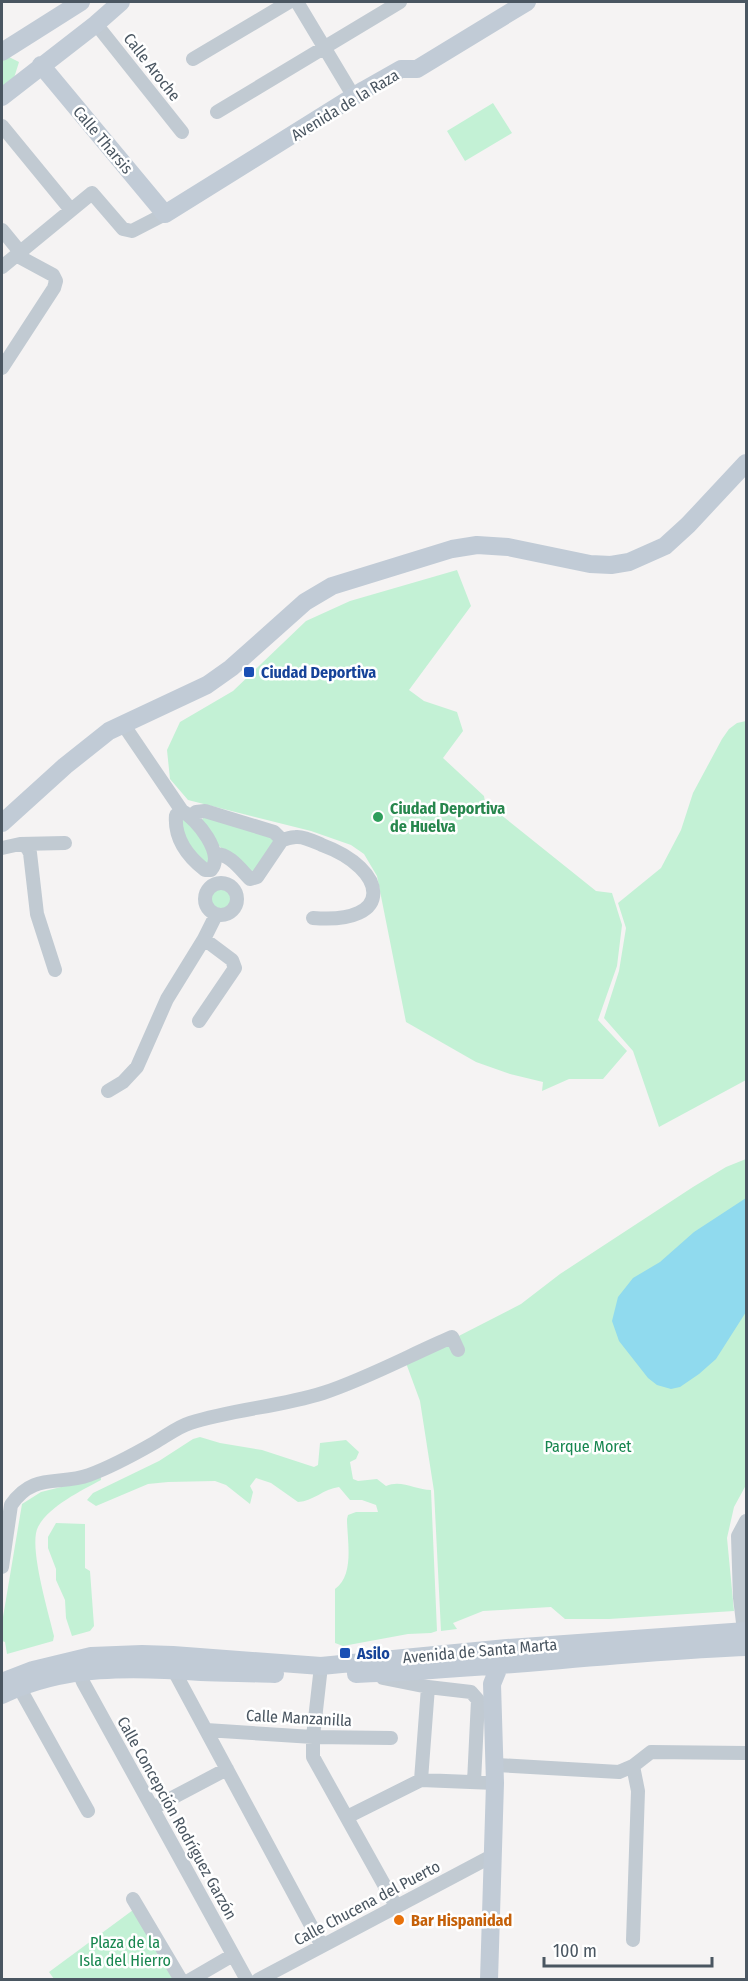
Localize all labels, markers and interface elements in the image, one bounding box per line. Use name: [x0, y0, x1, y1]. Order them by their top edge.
street label: Calle Aroche: [120, 29, 184, 105]
street label: Avenida de la Raza: [288, 65, 402, 145]
street label: Calle Tharsis: [69, 102, 137, 178]
place label: Ciudad Deportiva: [261, 663, 376, 682]
marker: Ciudad Deportiva: [242, 665, 256, 679]
place label: Ciudad Deportiva de Huelva: [390, 799, 505, 836]
marker: Ciudad Deportiva de Huelva: [371, 810, 385, 824]
park label: Parque Moret: [544, 1437, 632, 1456]
street label: Avenida de Santa Marta: [402, 1635, 558, 1667]
place label: Asilo: [356, 1644, 390, 1663]
marker: Asilo: [338, 1646, 352, 1660]
street label: Calle Manzanilla: [246, 1706, 353, 1730]
street label: Calle Concepción Rodríguez Garzón: [113, 1713, 241, 1923]
street label: Calle Chucena del Puerto: [291, 1856, 443, 1950]
place label: Bar Hispanidad: [411, 1911, 512, 1930]
marker: Bar Hispanidad: [392, 1913, 406, 1927]
scale bar: [544, 1930, 712, 1968]
park label: Plaza de la Isla del Hierro: [79, 1933, 171, 1970]
text: 100 m: [553, 1940, 597, 1962]

